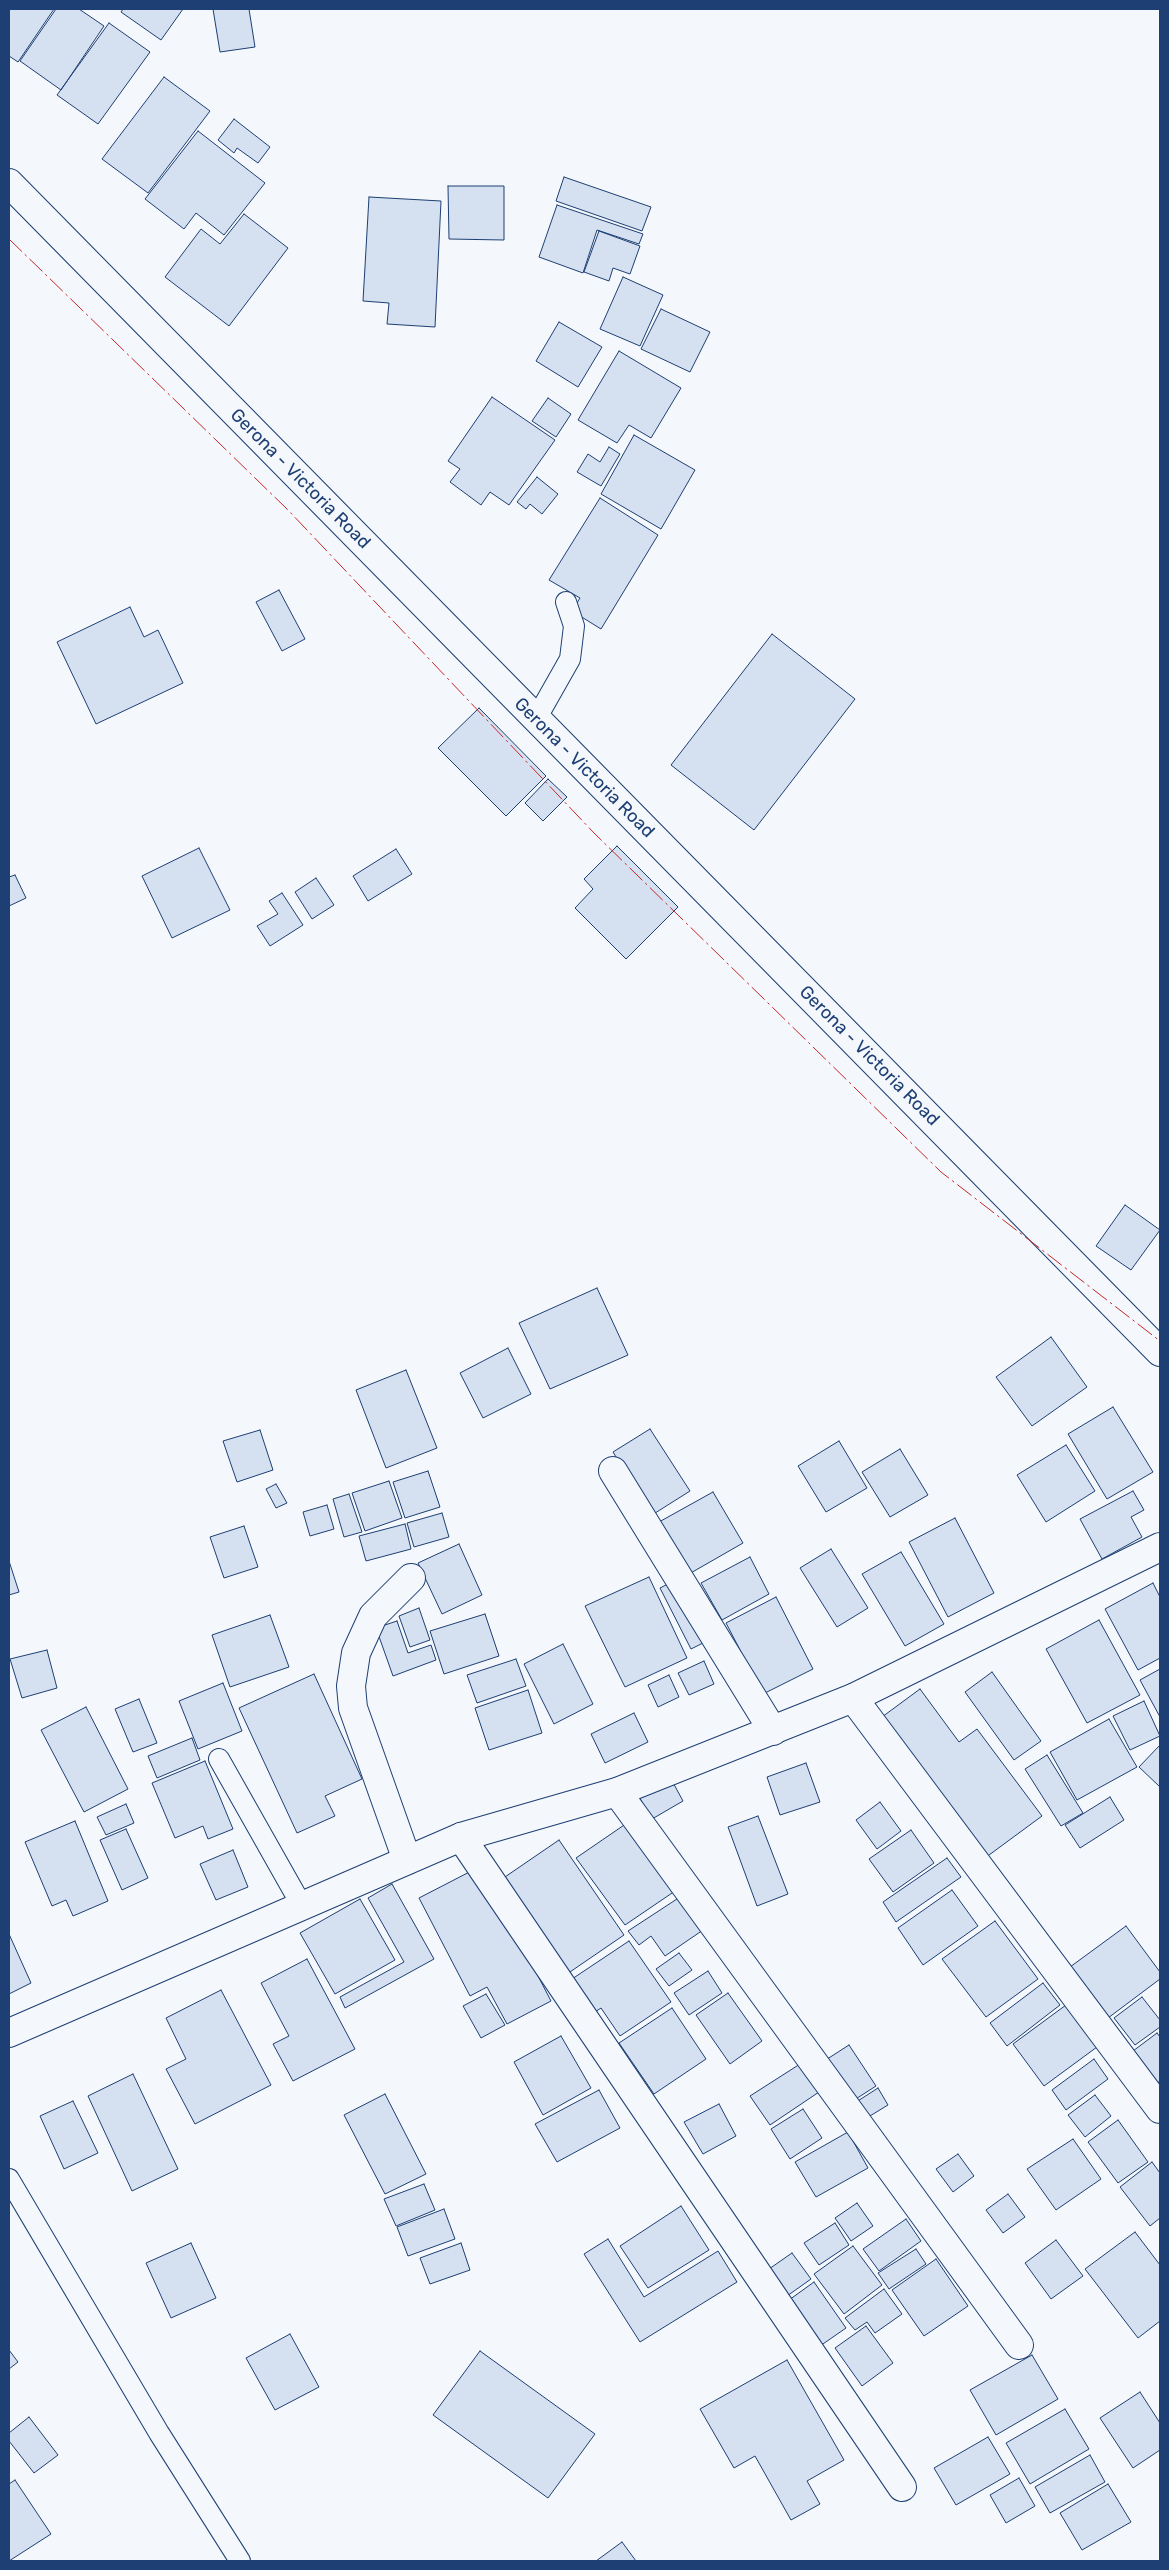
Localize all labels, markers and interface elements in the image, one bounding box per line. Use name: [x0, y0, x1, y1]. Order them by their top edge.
street label: Gerona - Victoria Road: [225, 404, 375, 554]
street label: Gerona - Victoria Road: [509, 693, 659, 843]
street label: Gerona - Victoria Road: [794, 981, 944, 1131]

